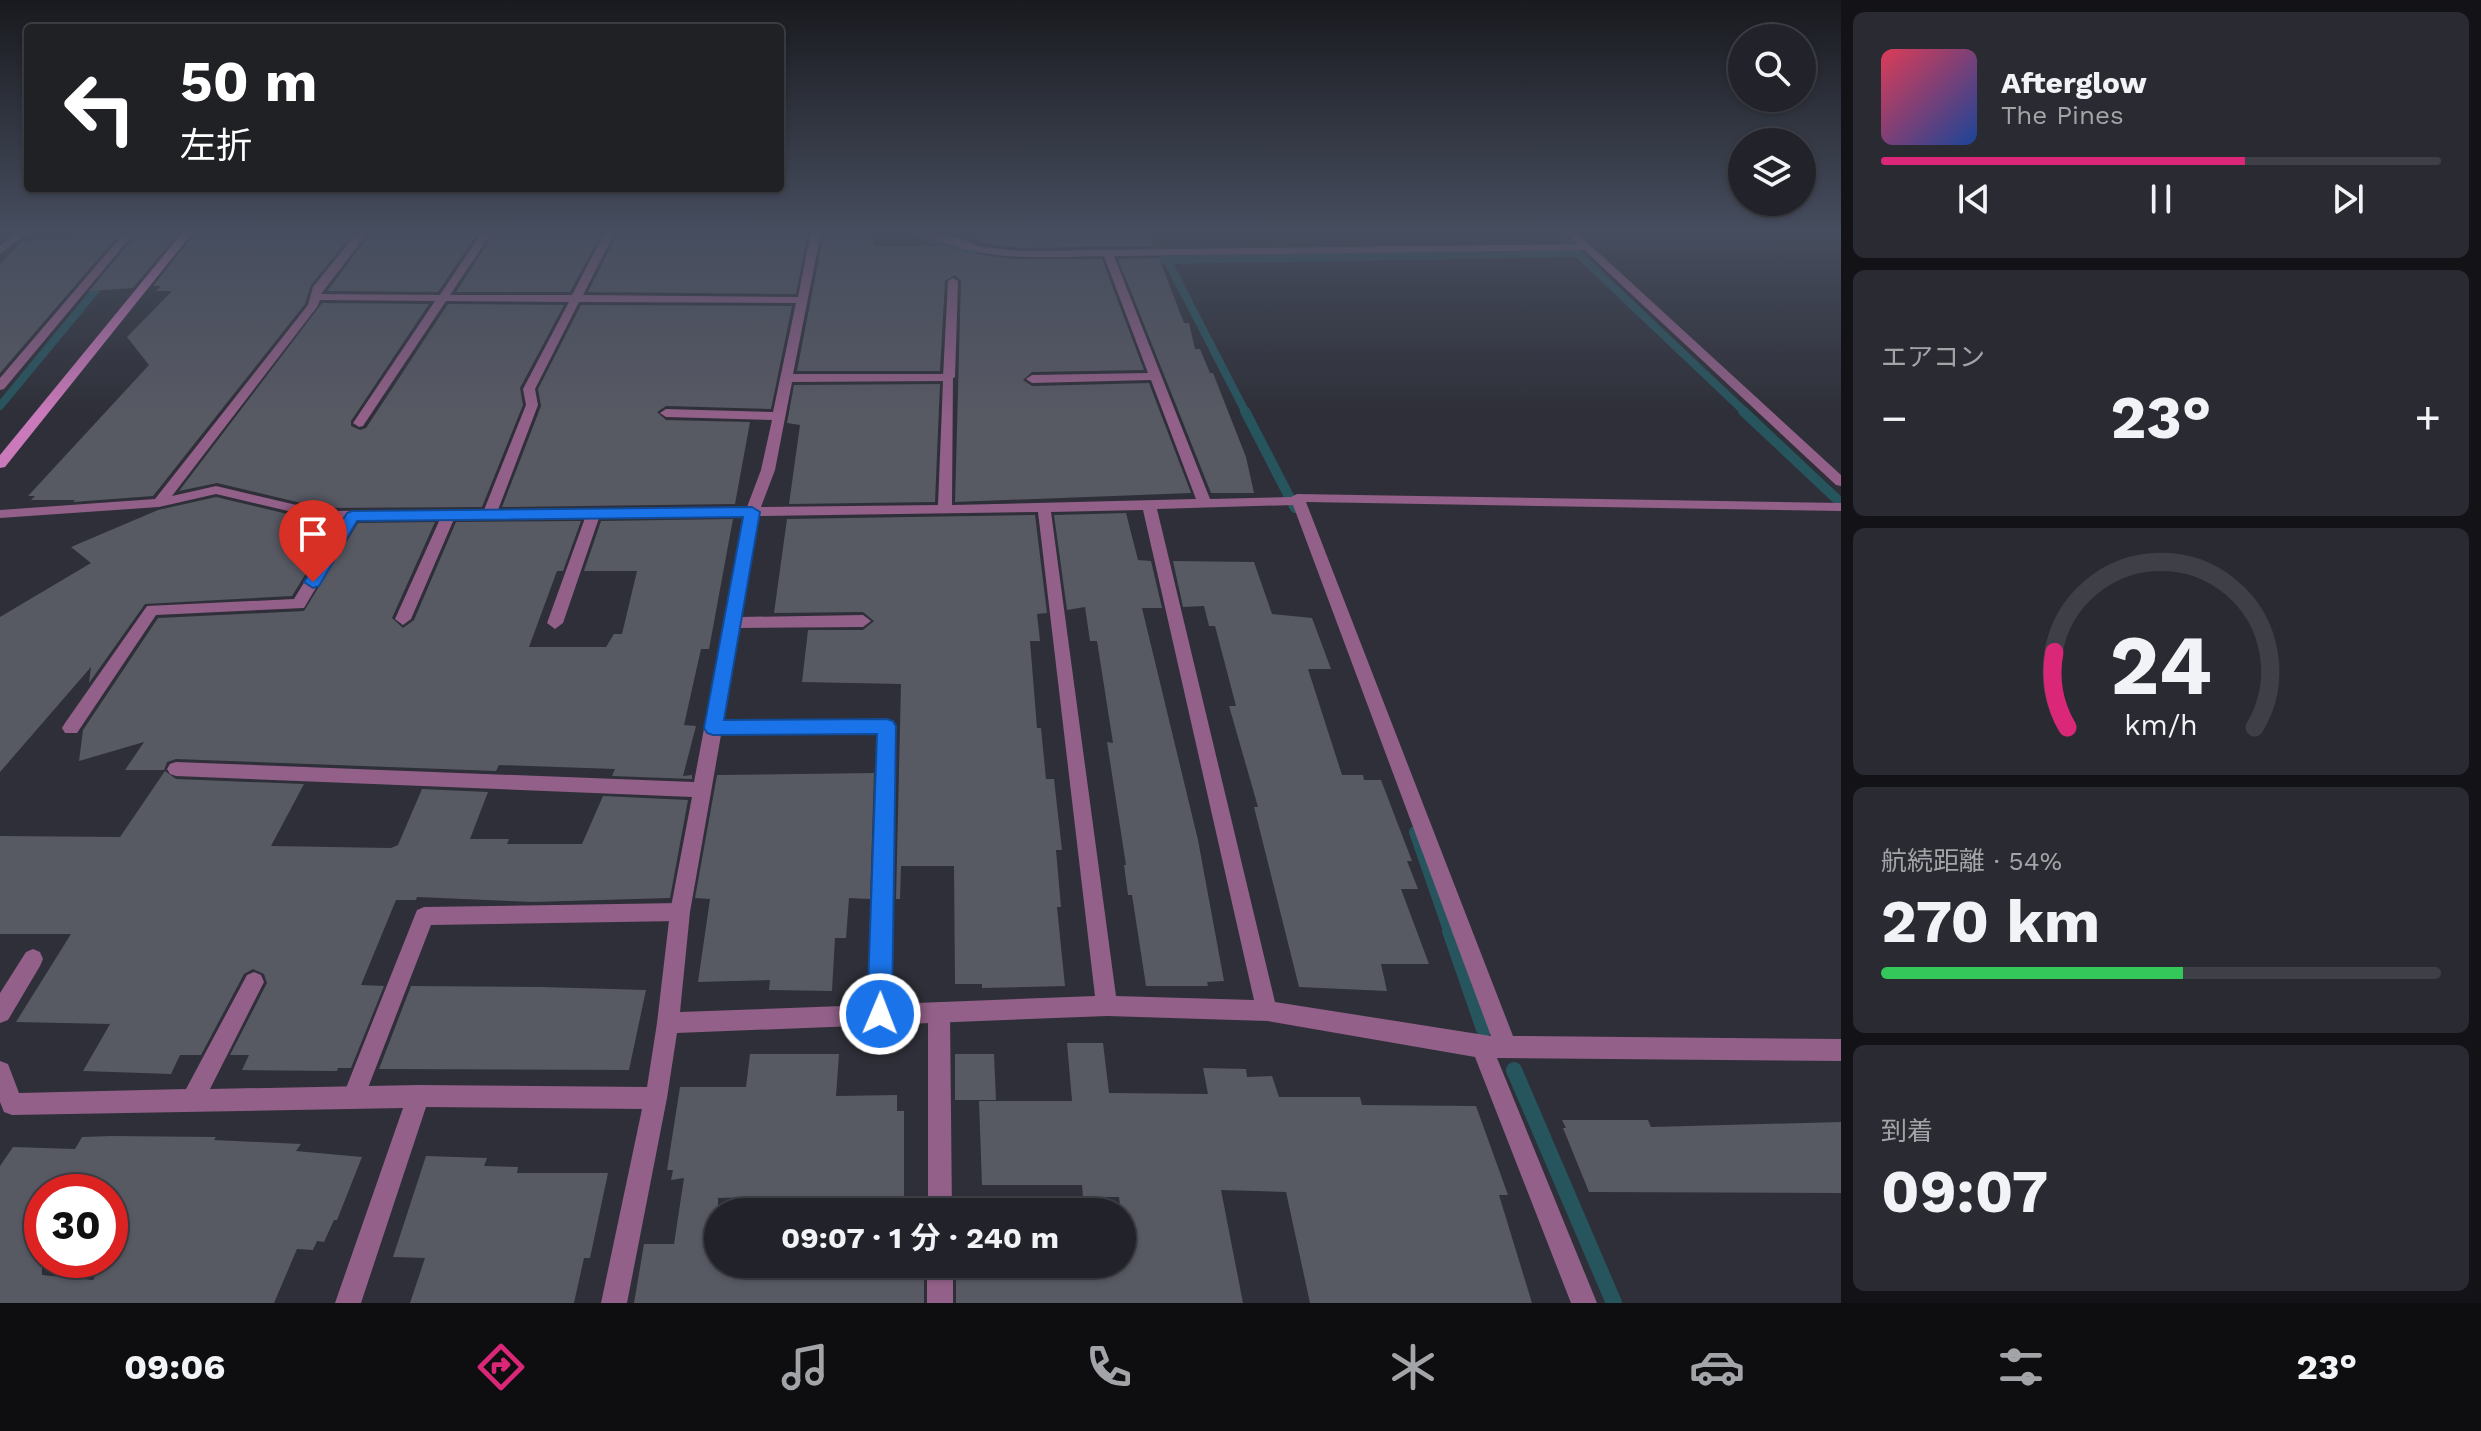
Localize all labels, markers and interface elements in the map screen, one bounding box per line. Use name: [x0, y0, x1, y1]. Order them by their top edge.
map controls: [1728, 24, 1816, 216]
button: search: [1728, 24, 1816, 112]
text: 50 m: [180, 49, 317, 115]
icon: left: [48, 56, 152, 160]
text: Afterglow: [2001, 65, 2147, 100]
text: The Pines: [2001, 100, 2124, 130]
text: 左折: [180, 125, 252, 167]
button: layers: [1728, 128, 1816, 216]
icon: previous: [1952, 177, 1996, 221]
icon: pause: [2139, 177, 2183, 221]
icon: next: [2326, 177, 2370, 221]
text: エアコン: [1881, 342, 1985, 372]
text: 23°: [2110, 382, 2212, 453]
text: −: [1881, 392, 1908, 444]
text: +: [2414, 392, 2441, 444]
pin: [279, 500, 347, 582]
icon: arrive: [291, 512, 335, 556]
text: 24: [2110, 616, 2212, 713]
text: km/h: [2124, 708, 2198, 742]
text: 航続距離 · 54%: [1881, 846, 2062, 876]
text: 270 km: [1881, 886, 2100, 957]
position arrow: [838, 972, 922, 1056]
text: 到着: [1881, 1116, 1933, 1146]
text: 09:07: [1881, 1156, 2048, 1227]
speed limit sign: 30: [24, 1174, 128, 1278]
text: 09:07 · 1 分 · 240 m: [781, 1220, 1059, 1255]
icon: directions: [473, 1339, 529, 1395]
icon: music: [777, 1339, 833, 1395]
icon: phone: [1081, 1339, 1137, 1395]
icon: climate: [1385, 1339, 1441, 1395]
icon: car: [1689, 1339, 1745, 1395]
icon: filters: [1993, 1339, 2049, 1395]
text: 09:06: [124, 1346, 226, 1388]
text: 23°: [2296, 1346, 2357, 1388]

